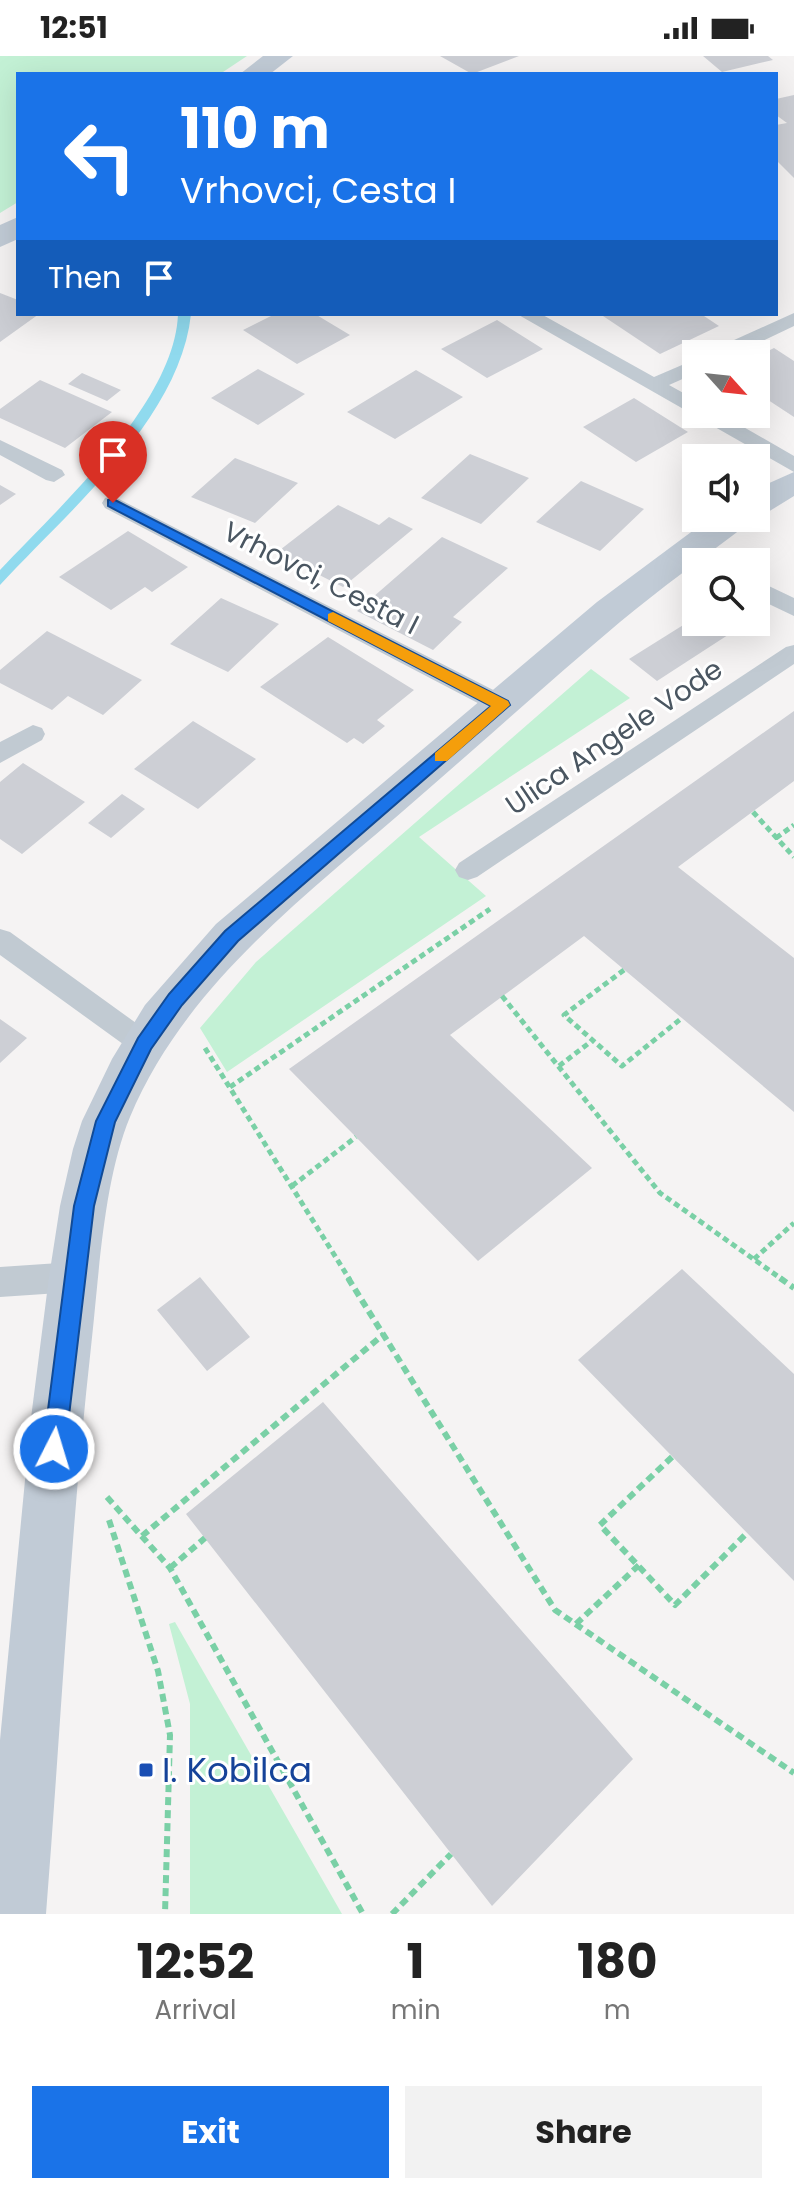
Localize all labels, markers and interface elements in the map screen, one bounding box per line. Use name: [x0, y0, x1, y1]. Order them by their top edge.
text: 12:51: [40, 6, 108, 49]
text: 110 m: [180, 89, 330, 168]
icon: left: [48, 104, 152, 208]
text: Vrhovci, Cesta I: [180, 165, 456, 216]
text: Then: [48, 256, 121, 299]
icon: arrive: [137, 256, 181, 300]
north arrow: [682, 340, 770, 428]
map controls: [682, 340, 770, 636]
pin: [79, 421, 147, 503]
icon: arrive: [91, 433, 135, 477]
button: sound: [682, 444, 770, 532]
street label: Vrhovci, Cesta I: [216, 512, 426, 644]
button: search: [682, 548, 770, 636]
street label: Ulica Angele Vode: [498, 650, 730, 824]
position arrow: [12, 1407, 96, 1491]
place label: I. Kobilca: [162, 1746, 312, 1794]
marker: I. Kobilca: [137, 1761, 155, 1779]
text: 12:52: [137, 1928, 254, 1995]
text: 1: [407, 1928, 425, 1995]
text: 180: [577, 1928, 657, 1995]
text: Arrival: [154, 1992, 236, 2028]
text: min: [391, 1992, 441, 2028]
text: m: [604, 1992, 631, 2028]
button: Exit: [32, 2086, 389, 2178]
button: Share: [405, 2086, 762, 2178]

